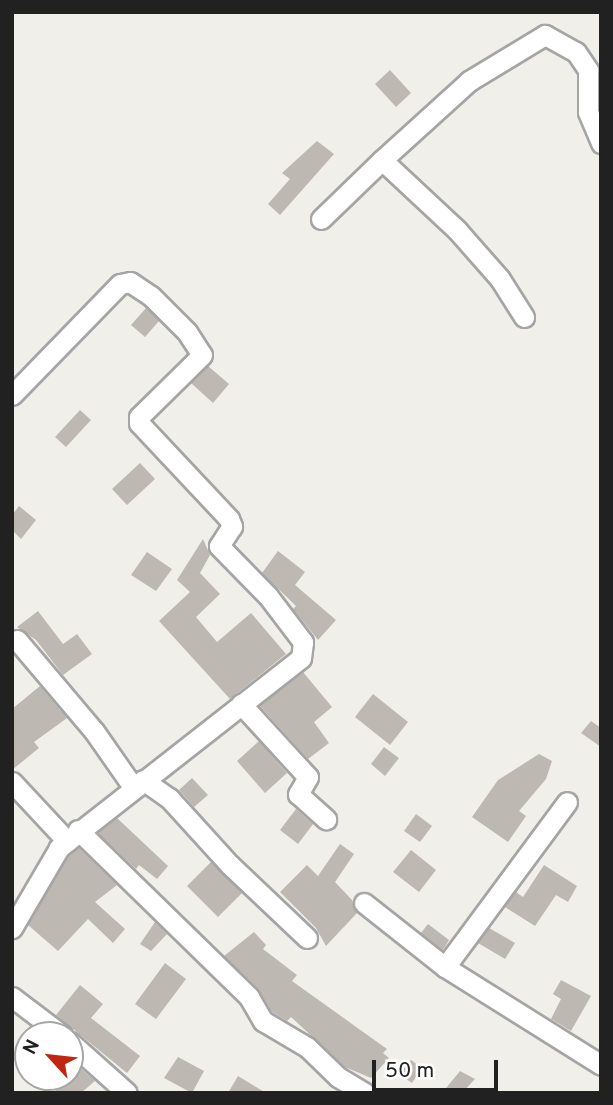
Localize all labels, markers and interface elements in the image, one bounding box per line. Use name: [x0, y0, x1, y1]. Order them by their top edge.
north arrow: [14, 1021, 84, 1091]
text: N: [18, 1036, 46, 1059]
scale bar: [375, 1046, 501, 1090]
text: 50 m: [385, 1058, 434, 1085]

